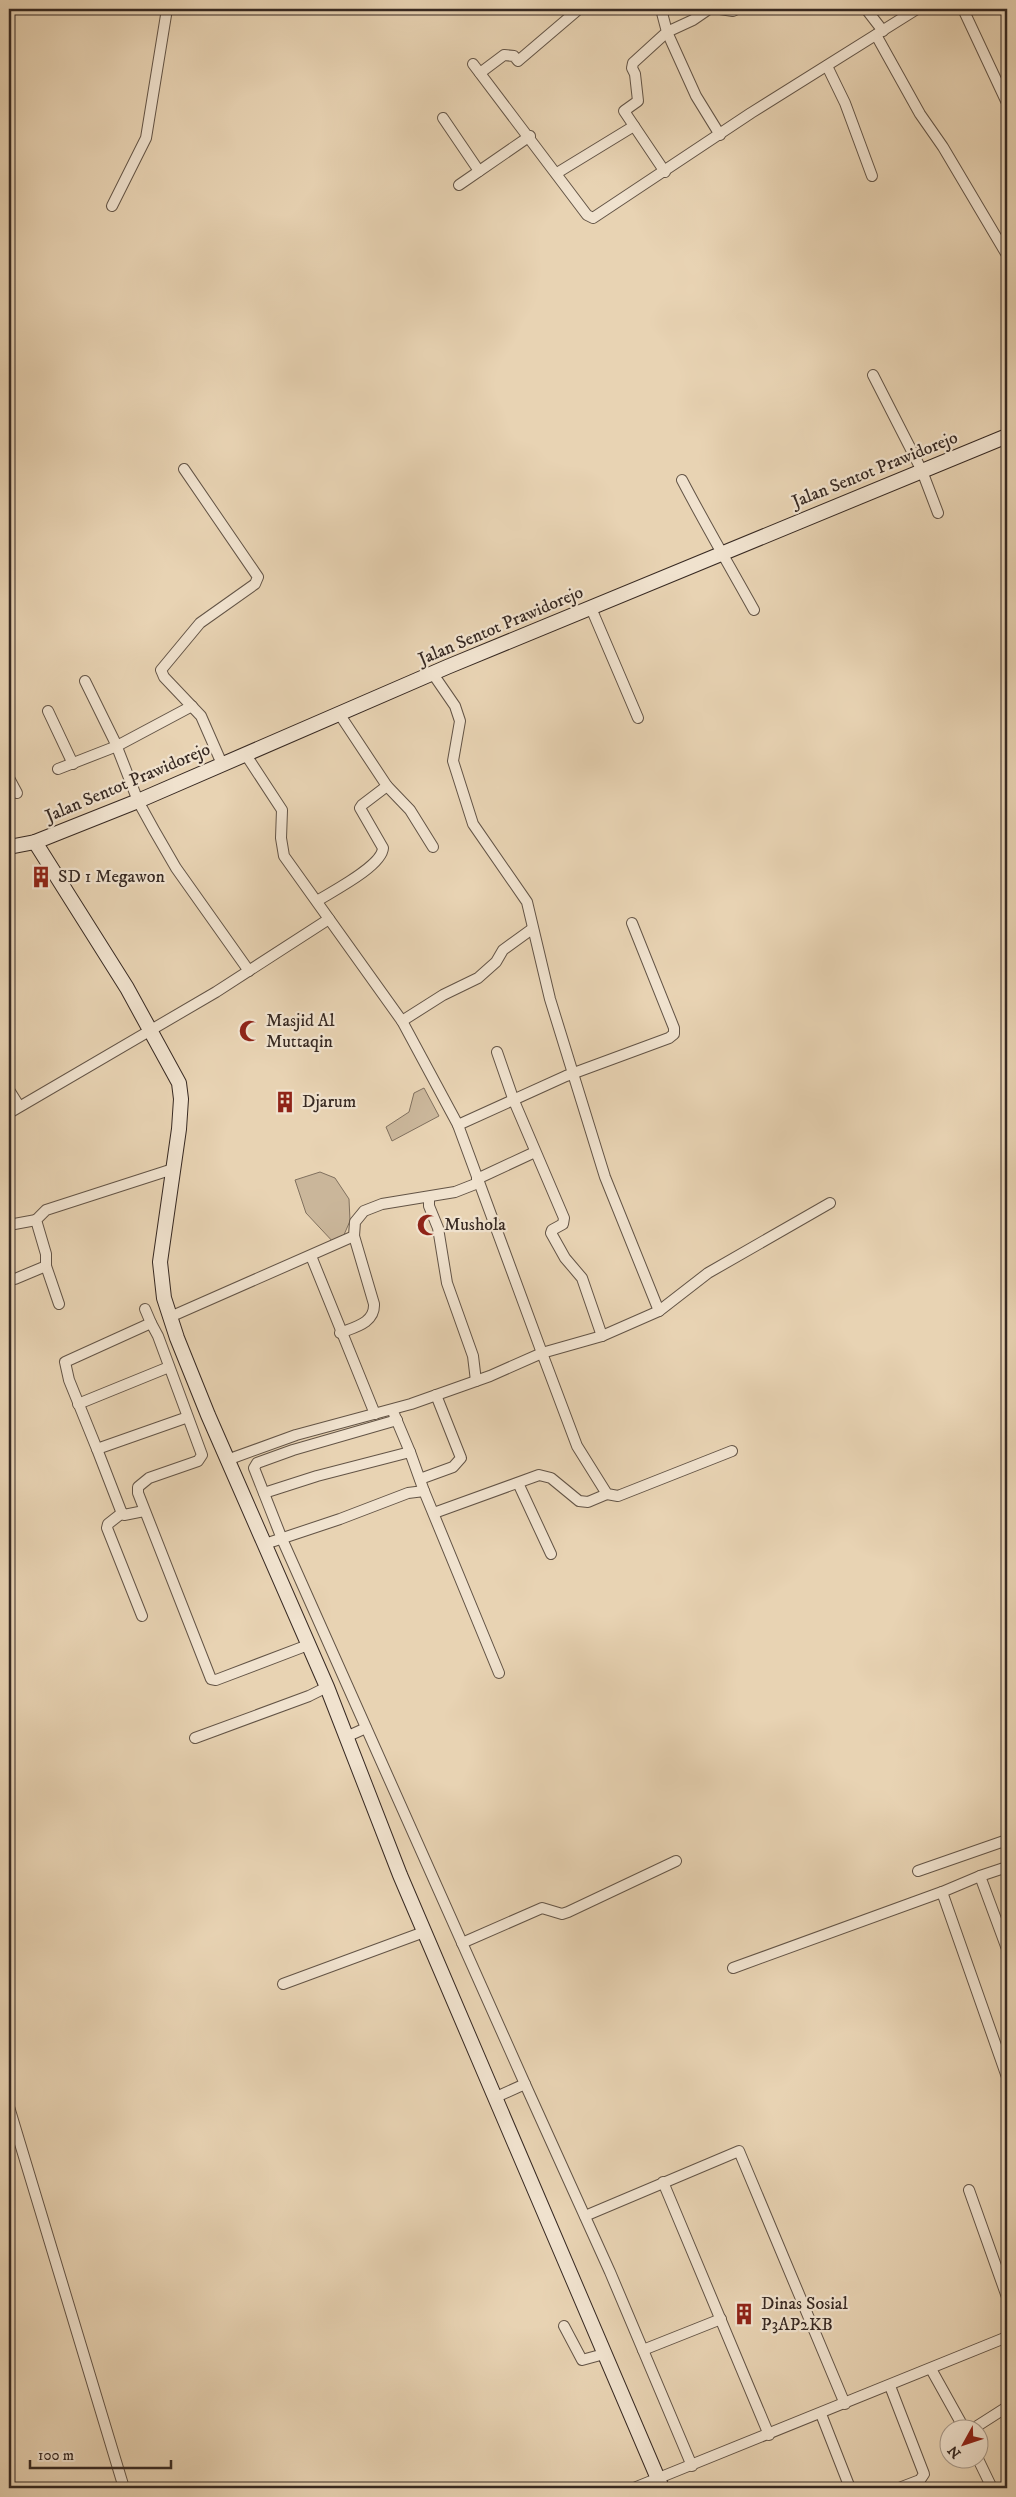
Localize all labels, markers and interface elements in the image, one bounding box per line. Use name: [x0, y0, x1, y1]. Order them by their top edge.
street label: Jalan Sentot Prawidorejo: [787, 427, 961, 514]
street label: Jalan Sentot Prawidorejo: [413, 581, 587, 671]
street label: Jalan Sentot Prawidorejo: [40, 738, 214, 828]
building icon: SD 1 Megawon: [28, 864, 54, 890]
place label: SD 1 Megawon: [58, 866, 165, 888]
place label: Masjid Al Muttaqin: [266, 1010, 335, 1053]
mosque icon: Masjid Al Muttaqin: [237, 1018, 263, 1044]
building icon: Djarum: [272, 1089, 298, 1115]
place label: Djarum: [302, 1091, 356, 1113]
mosque icon: Mushola: [415, 1212, 441, 1238]
place label: Mushola: [444, 1214, 506, 1236]
place label: Dinas Sosial P3AP2KB: [761, 2293, 848, 2336]
building icon: Dinas Sosial P3AP2KB: [731, 2301, 757, 2327]
north arrow: [938, 2420, 988, 2470]
scale bar: [30, 2437, 171, 2469]
text: N: [944, 2441, 965, 2462]
text: 100 m: [38, 2446, 74, 2465]

